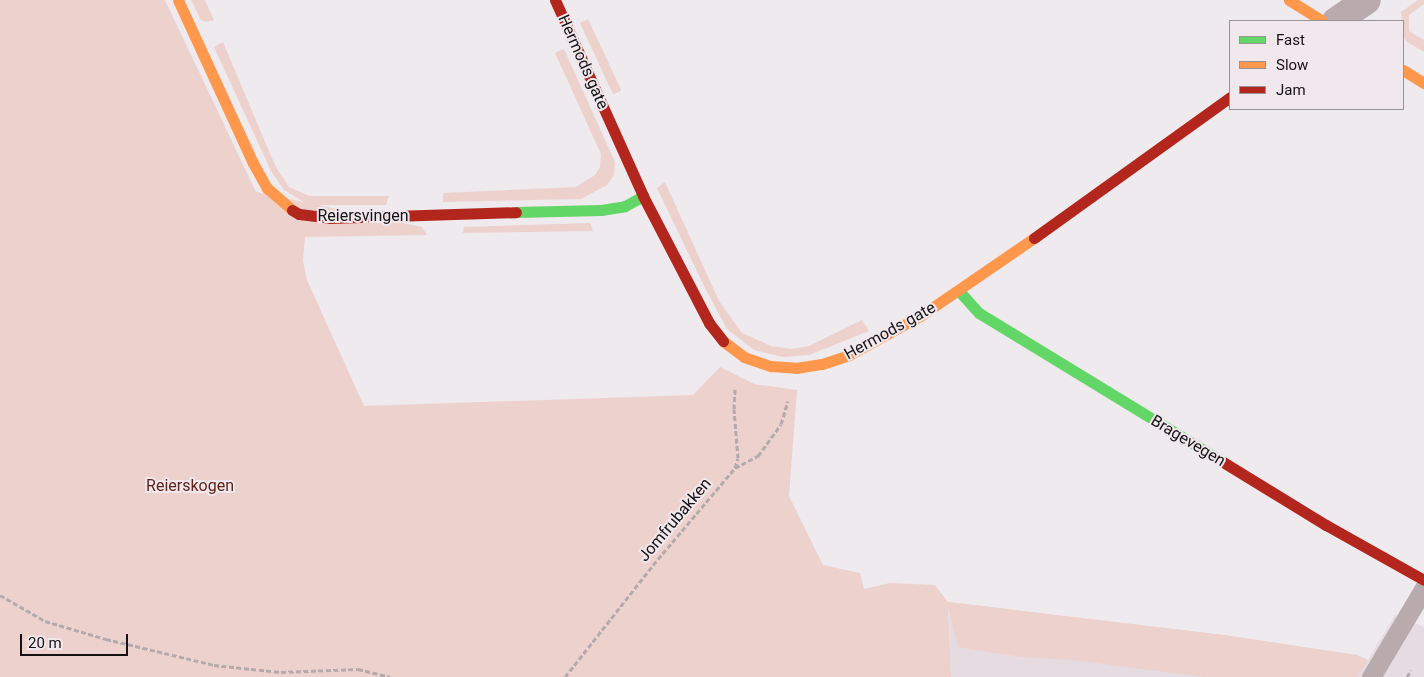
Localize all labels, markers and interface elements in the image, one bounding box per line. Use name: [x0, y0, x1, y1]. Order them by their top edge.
street label: Hermods gate: [554, 12, 612, 112]
legend: [1229, 20, 1404, 110]
text: Fast: [1276, 31, 1305, 49]
text: Slow: [1276, 56, 1308, 74]
text: Jam: [1276, 81, 1306, 99]
street label: Reiersvingen: [317, 206, 409, 226]
street label: Hermods gate: [841, 298, 939, 364]
street label: Bragevegen: [1147, 411, 1229, 471]
street label: Jomfrubakken: [635, 474, 715, 566]
park label: Reierskogen: [146, 476, 234, 496]
scale bar: [22, 624, 130, 656]
text: 20 m: [28, 634, 62, 652]

